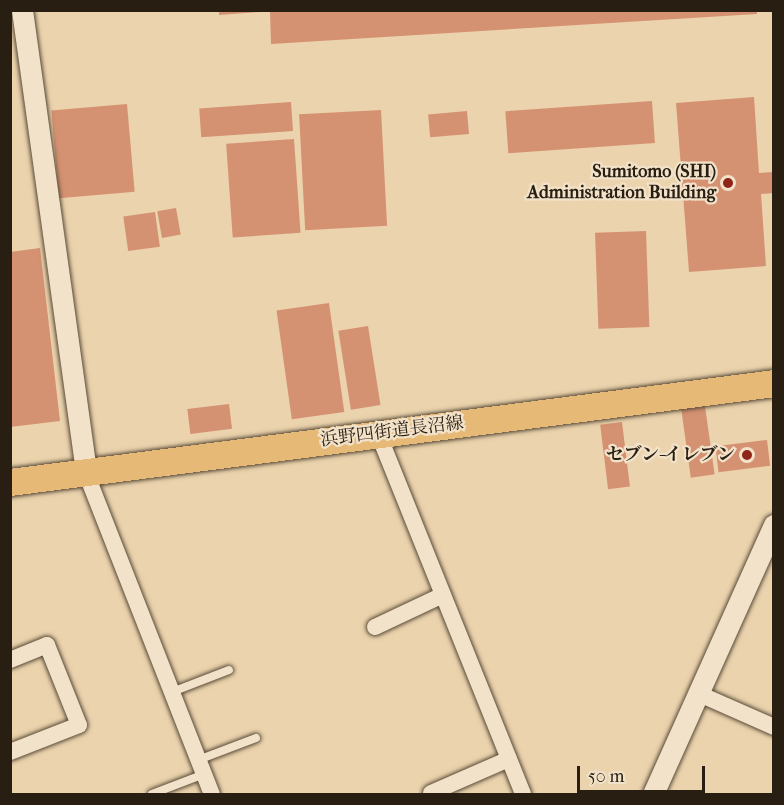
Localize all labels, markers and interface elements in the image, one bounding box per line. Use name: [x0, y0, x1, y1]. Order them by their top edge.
place label: Sumitomo (SHI) Administration Building: [527, 162, 716, 204]
marker: Sumitomo (SHI) Administration Building: [721, 176, 735, 190]
street label: 浜野四街道長沼線: [319, 413, 465, 451]
place label: セブン-イレブン: [604, 444, 735, 466]
marker: セブン-イレブン: [740, 448, 754, 462]
scale bar: [580, 754, 708, 792]
text: 50 m: [588, 766, 624, 787]

